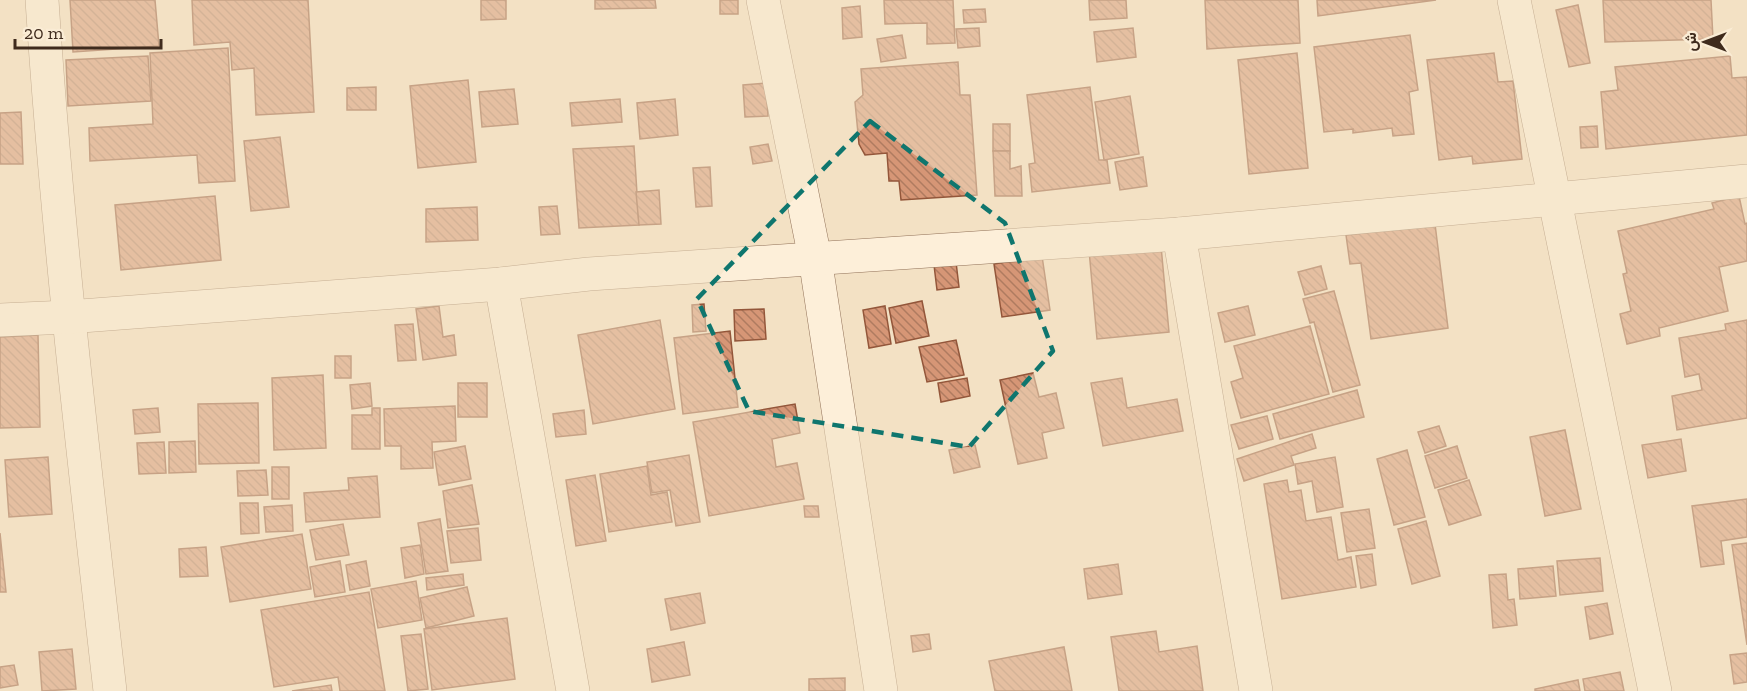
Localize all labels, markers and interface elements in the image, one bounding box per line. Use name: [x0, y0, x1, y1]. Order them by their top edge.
scale bar: [15, 12, 160, 50]
north arrow: [1675, 12, 1735, 72]
text: 20 m: [24, 22, 64, 44]
text: ش: [1681, 32, 1700, 52]

